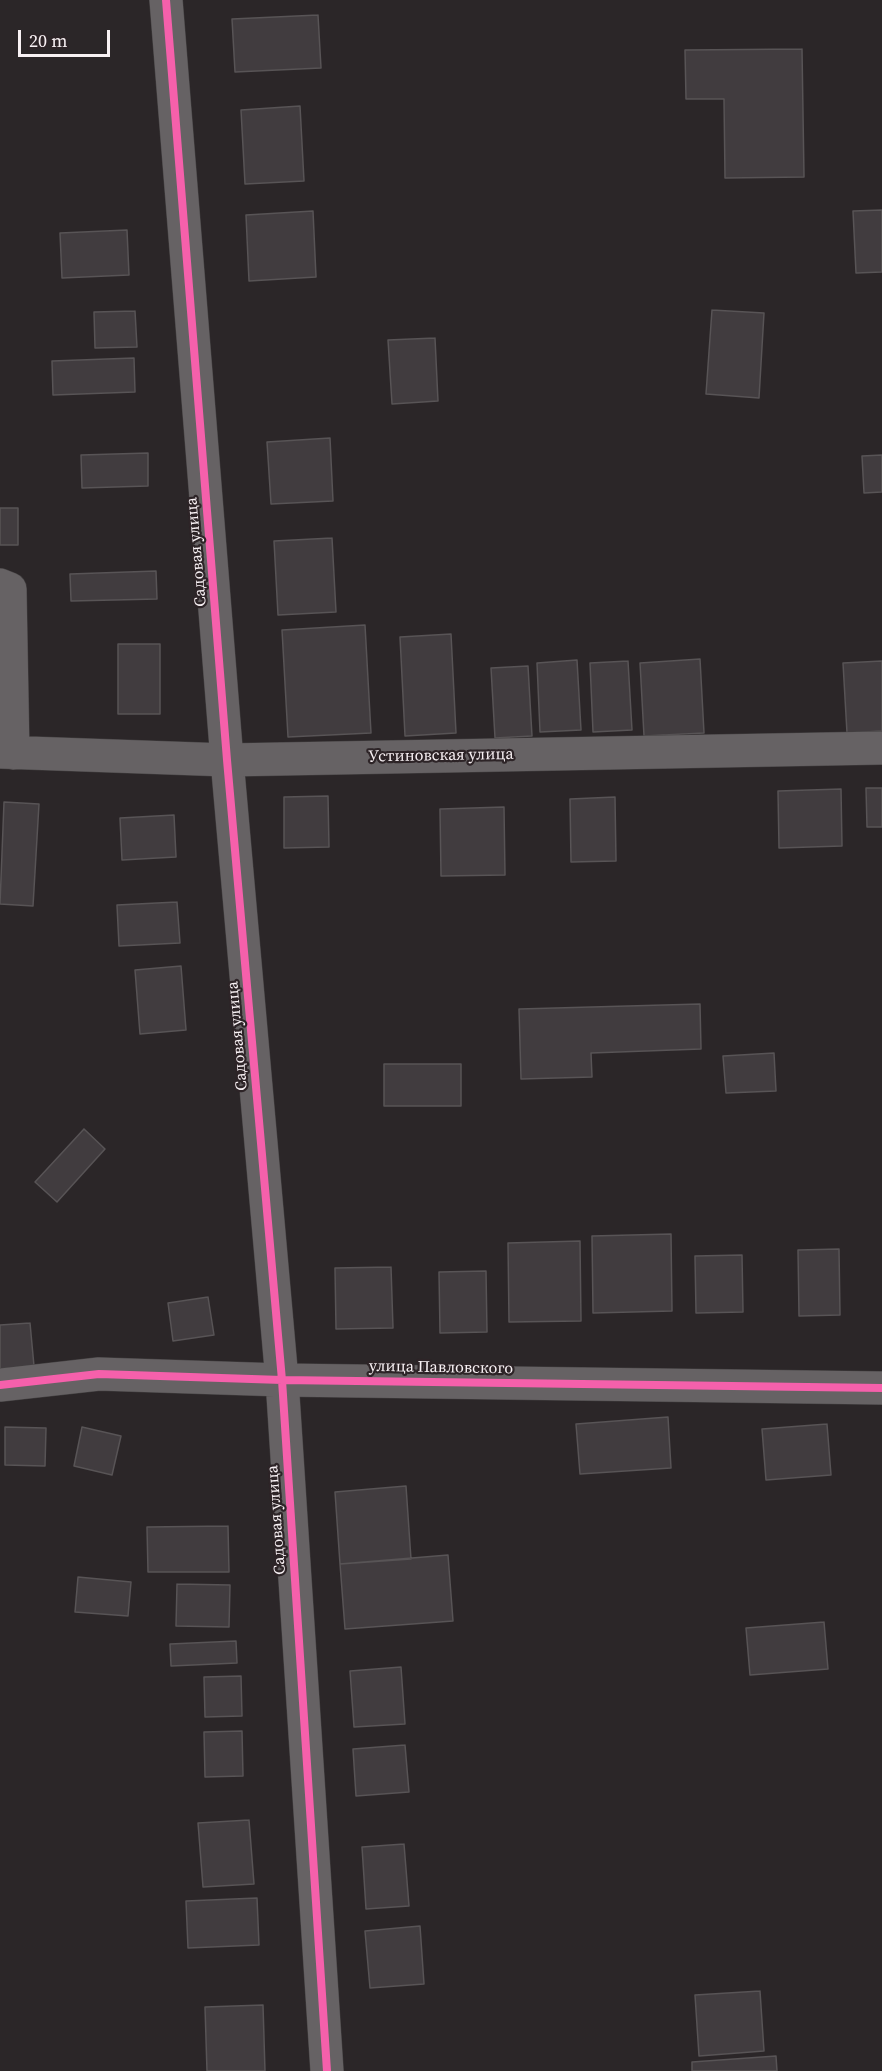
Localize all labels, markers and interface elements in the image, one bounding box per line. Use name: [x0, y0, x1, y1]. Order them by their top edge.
scale bar: [21, 18, 112, 56]
text: 20 m: [29, 28, 67, 53]
street label: Садовая улица: [183, 496, 211, 608]
street label: Устиновская улица: [368, 745, 514, 767]
street label: Садовая улица: [224, 980, 252, 1092]
street label: улица Павловского: [369, 1357, 513, 1379]
street label: Садовая улица: [264, 1465, 290, 1575]

